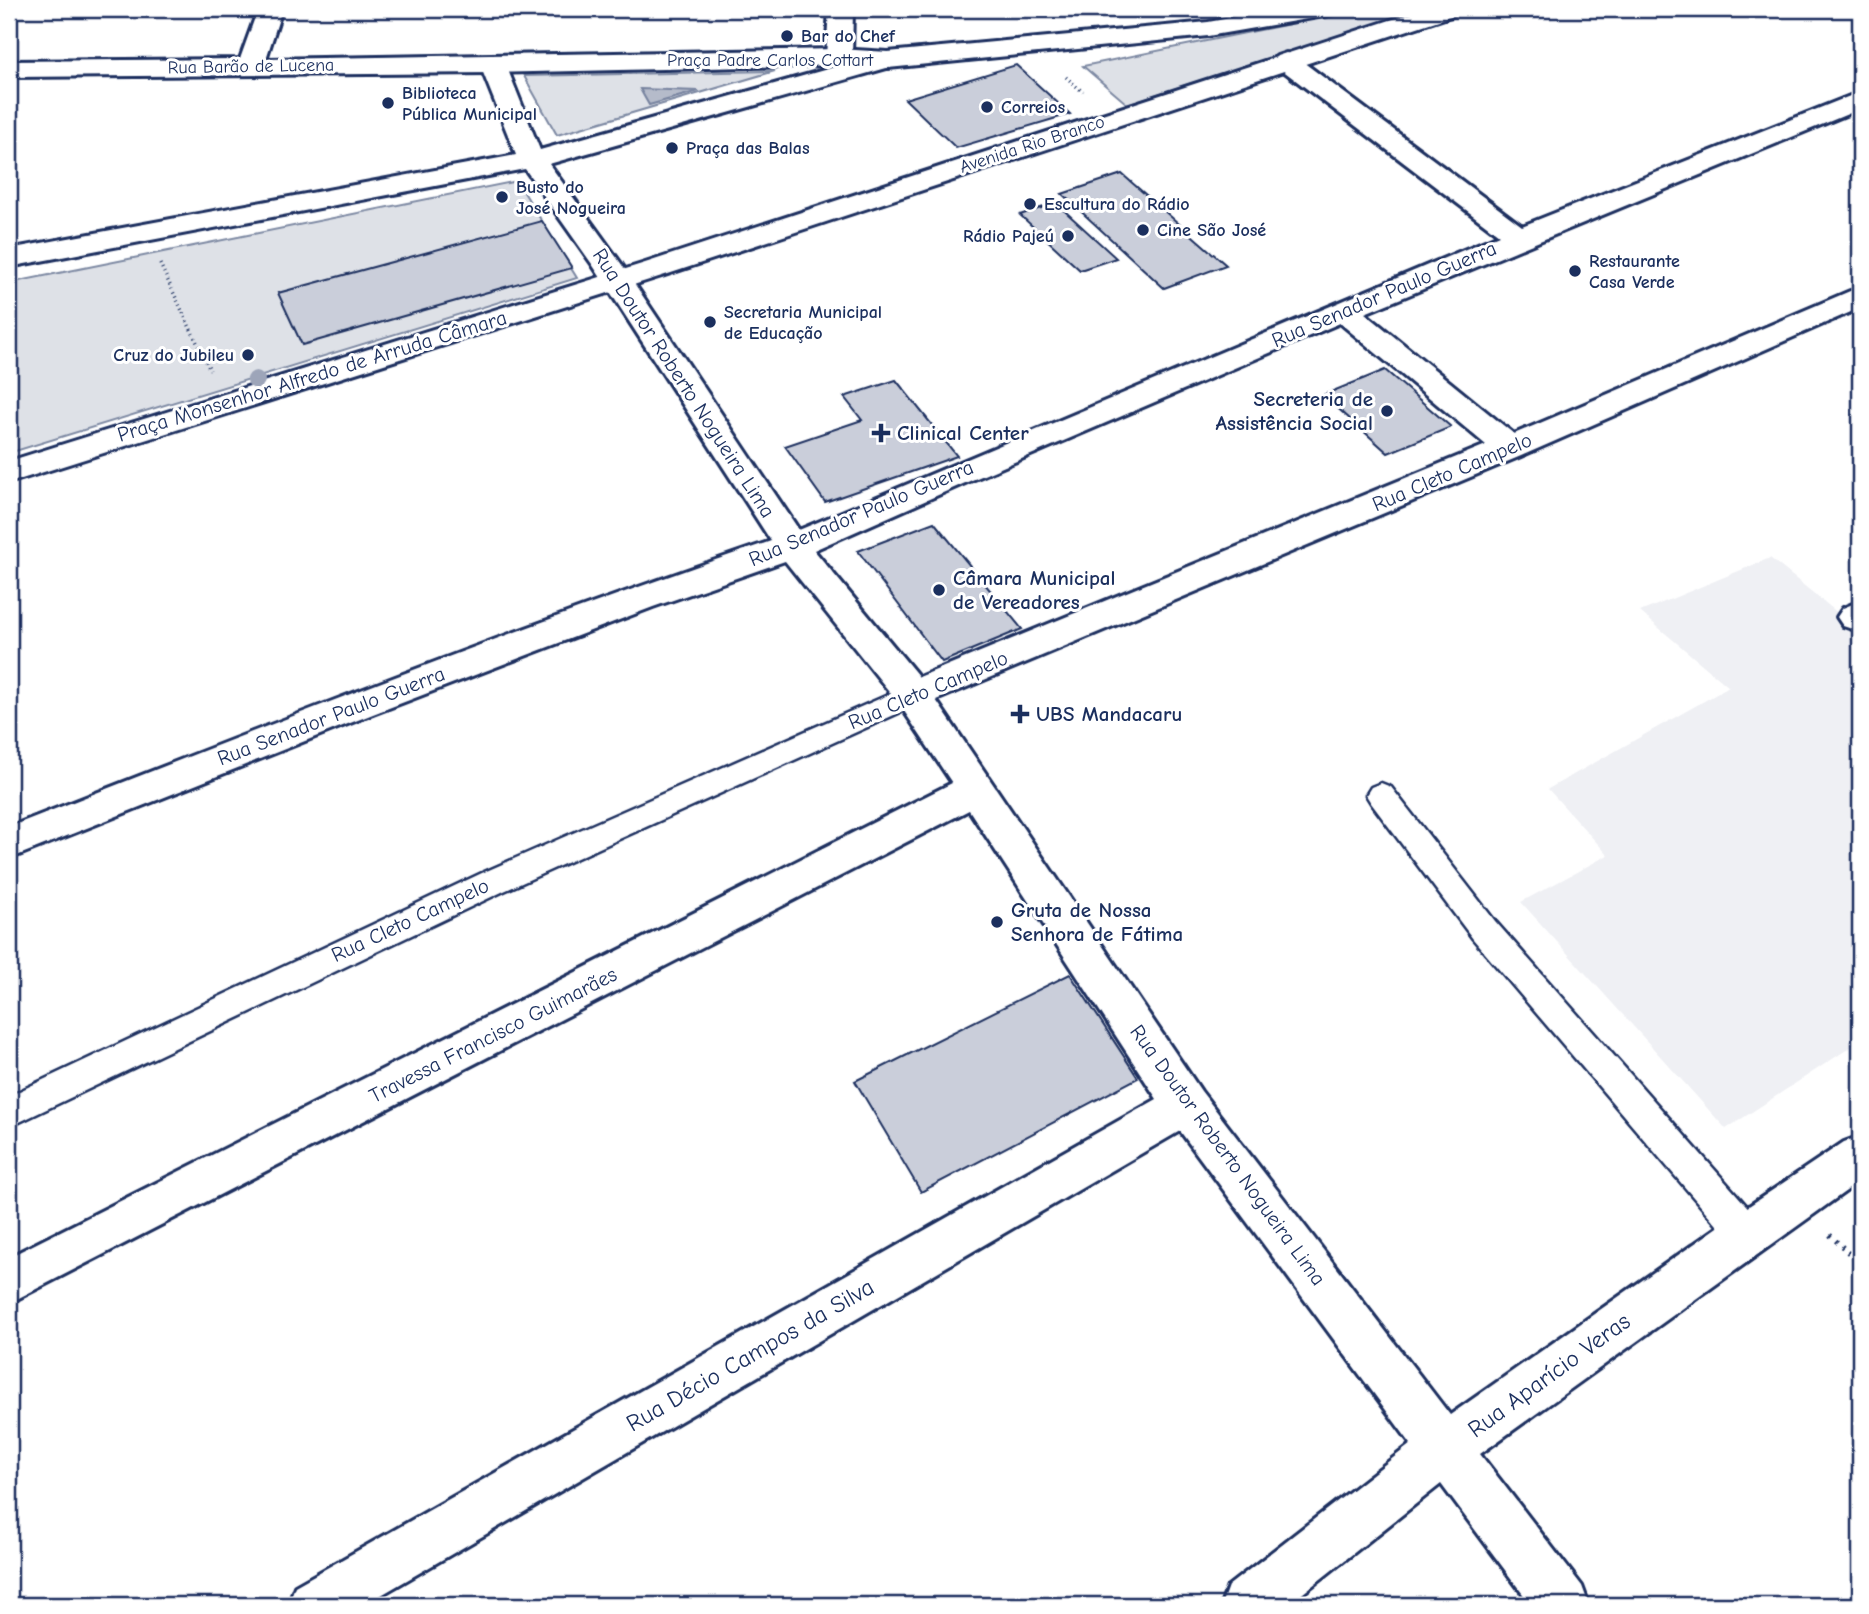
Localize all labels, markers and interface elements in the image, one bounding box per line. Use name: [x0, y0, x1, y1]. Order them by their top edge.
place label: Bar do Chef: [801, 26, 896, 47]
marker: Bar do Chef: [779, 28, 795, 44]
street label: Praça Padre Carlos Cottart: [667, 50, 874, 71]
street label: Rua Barão de Lucena: [168, 55, 334, 78]
place label: Biblioteca Pública Municipal: [402, 83, 537, 125]
marker: Biblioteca Pública Municipal: [380, 95, 396, 111]
place label: Correios: [1001, 97, 1066, 118]
marker: Correios: [979, 99, 995, 115]
street label: Avenida Rio Branco: [957, 111, 1107, 178]
place label: Praça das Balas: [686, 138, 810, 159]
marker: Praça das Balas: [664, 140, 680, 156]
place label: Busto do José Nogueira: [516, 177, 626, 219]
marker: Busto do José Nogueira: [494, 189, 510, 205]
place label: Escultura do Rádio: [1044, 194, 1190, 215]
marker: Escultura do Rádio: [1022, 196, 1038, 212]
place label: Cine São José: [1157, 220, 1266, 241]
marker: Cine São José: [1135, 222, 1151, 238]
place label: Rádio Pajeú: [963, 226, 1054, 247]
marker: Rádio Pajeú: [1060, 228, 1076, 244]
street label: Rua Senador Paulo Guerra: [1268, 236, 1500, 352]
street label: Rua Doutor Roberto Nogueira Lima: [588, 244, 780, 522]
place label: Restaurante Casa Verde: [1589, 251, 1680, 293]
marker: Restaurante Casa Verde: [1567, 263, 1583, 279]
place label: Secretaria Municipal de Educação: [724, 302, 882, 344]
street label: Praça Monsenhor Alfredo de Arruda Câmara: [115, 305, 509, 447]
marker: Secretaria Municipal de Educação: [702, 314, 718, 330]
place label: Cruz do Jubileu: [113, 345, 234, 366]
marker: Cruz do Jubileu: [240, 347, 256, 363]
place label: Secreteria de Assistência Social: [1215, 387, 1373, 435]
marker: Secreteria de Assistência Social: [1379, 403, 1395, 419]
place label: Clinical Center: [897, 421, 1029, 445]
marker: Clinical Center: [871, 423, 891, 443]
street label: Rua Cleto Campelo: [1369, 428, 1535, 516]
street label: Rua Senador Paulo Guerra: [745, 455, 977, 571]
place label: Câmara Municipal de Vereadores: [953, 566, 1116, 614]
marker: Câmara Municipal de Vereadores: [931, 582, 947, 598]
street label: Rua Cleto Campelo: [845, 646, 1011, 734]
street label: Rua Senador Paulo Guerra: [214, 661, 448, 771]
place label: UBS Mandacaru: [1036, 702, 1182, 726]
marker: UBS Mandacaru: [1010, 704, 1030, 724]
street label: Rua Cleto Campelo: [327, 873, 493, 967]
place label: Gruta de Nossa Senhora de Fátima: [1011, 898, 1183, 946]
marker: Gruta de Nossa Senhora de Fátima: [989, 914, 1005, 930]
street label: Travessa Francisco Guimarães: [365, 962, 621, 1108]
street label: Rua Doutor Roberto Nogueira Lima: [1125, 1020, 1331, 1290]
street label: Rua Décio Campos da Silva: [621, 1273, 879, 1437]
street label: Rua Aparício Veras: [1462, 1307, 1636, 1443]

